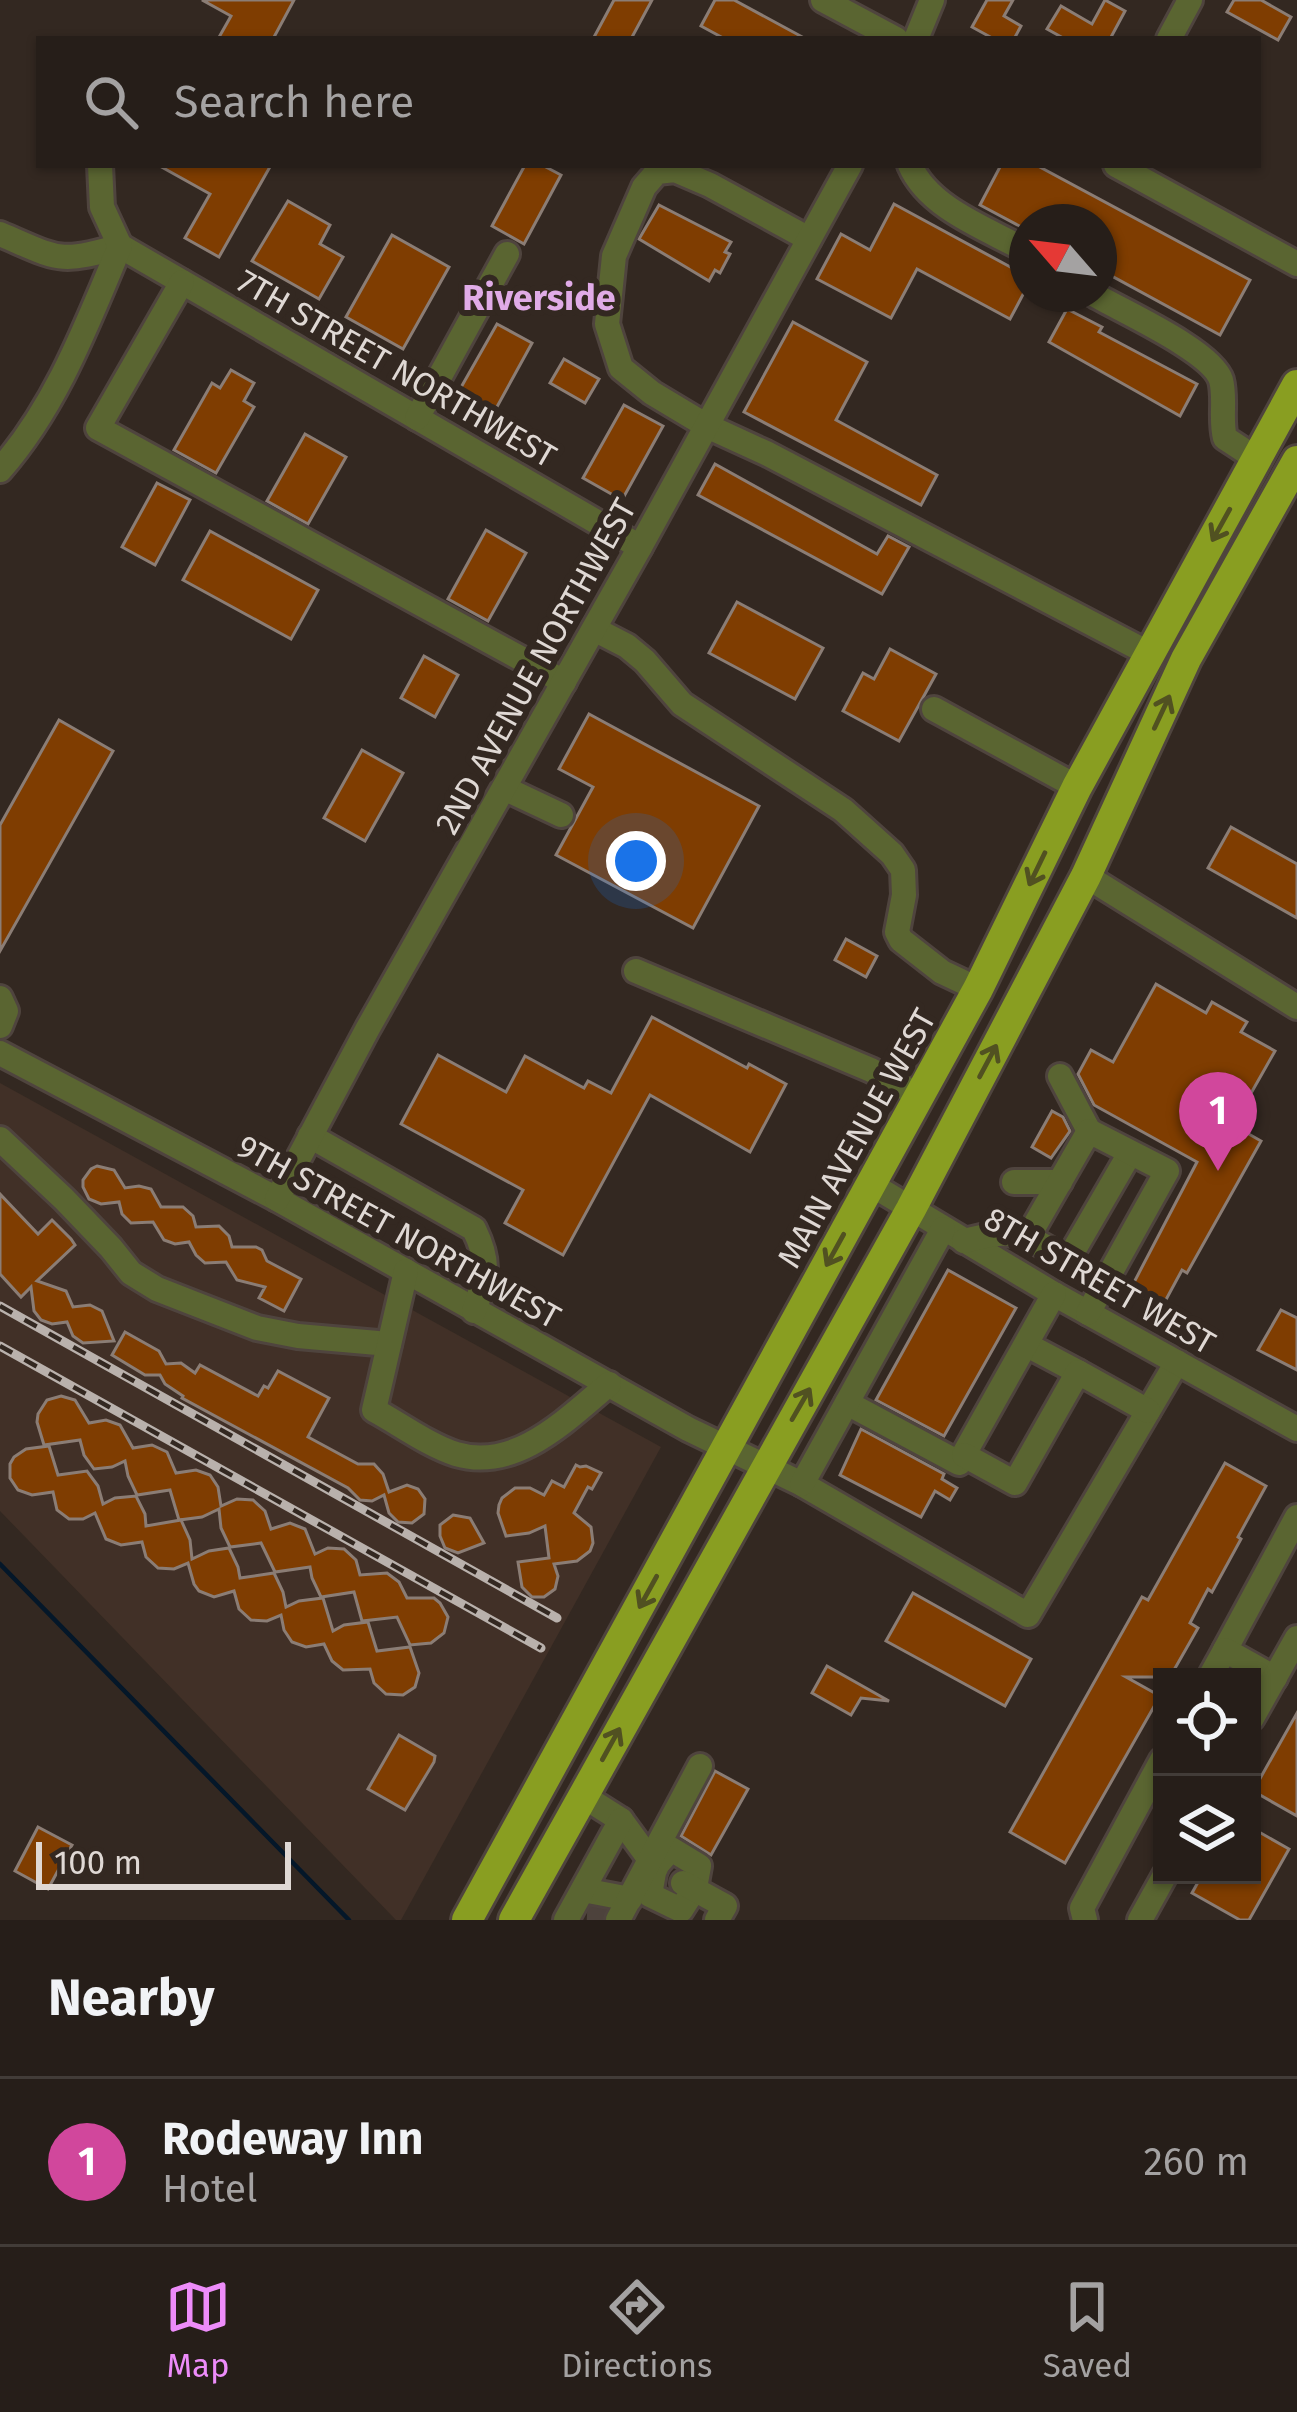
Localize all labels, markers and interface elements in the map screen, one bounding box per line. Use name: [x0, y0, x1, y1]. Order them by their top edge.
search box: [36, 36, 1261, 168]
icon: search: [78, 69, 144, 135]
text: Search here: [174, 75, 414, 129]
north arrow: [1009, 204, 1117, 312]
street label: 7TH STREET NORTHWEST: [230, 261, 563, 477]
district label: Riverside: [462, 276, 616, 320]
street label: 2ND AVENUE NORTHWEST: [427, 492, 645, 841]
one-way arrow: [1209, 506, 1232, 541]
one-way arrow: [1152, 695, 1174, 731]
your location: [606, 831, 666, 891]
one-way arrow: [1025, 851, 1048, 886]
street label: MAIN AVENUE WEST: [769, 1002, 945, 1275]
one-way arrow: [978, 1044, 1001, 1080]
pin: 1: [1179, 1072, 1257, 1171]
street label: 9TH STREET NORTHWEST: [230, 1126, 567, 1337]
street label: 8TH STREET WEST: [977, 1199, 1222, 1363]
one-way arrow: [823, 1232, 846, 1267]
one-way arrow: [790, 1387, 814, 1422]
one-way arrow: [635, 1574, 659, 1609]
map controls: [1153, 1668, 1261, 1884]
button: locate: [1153, 1668, 1261, 1776]
one-way arrow: [600, 1728, 624, 1763]
button: layers: [1153, 1776, 1261, 1884]
scale bar: [36, 1836, 291, 1889]
text: 100 m: [54, 1843, 142, 1883]
text: Nearby: [48, 1967, 214, 2029]
text: Rodeway Inn: [162, 2112, 423, 2166]
text: 1: [78, 2139, 96, 2185]
text: 260 m: [1143, 2139, 1249, 2185]
text: Hotel: [162, 2166, 257, 2212]
tab: Map: [165, 2274, 231, 2386]
tab: Directions: [561, 2274, 713, 2386]
tab: Saved: [1043, 2274, 1132, 2386]

